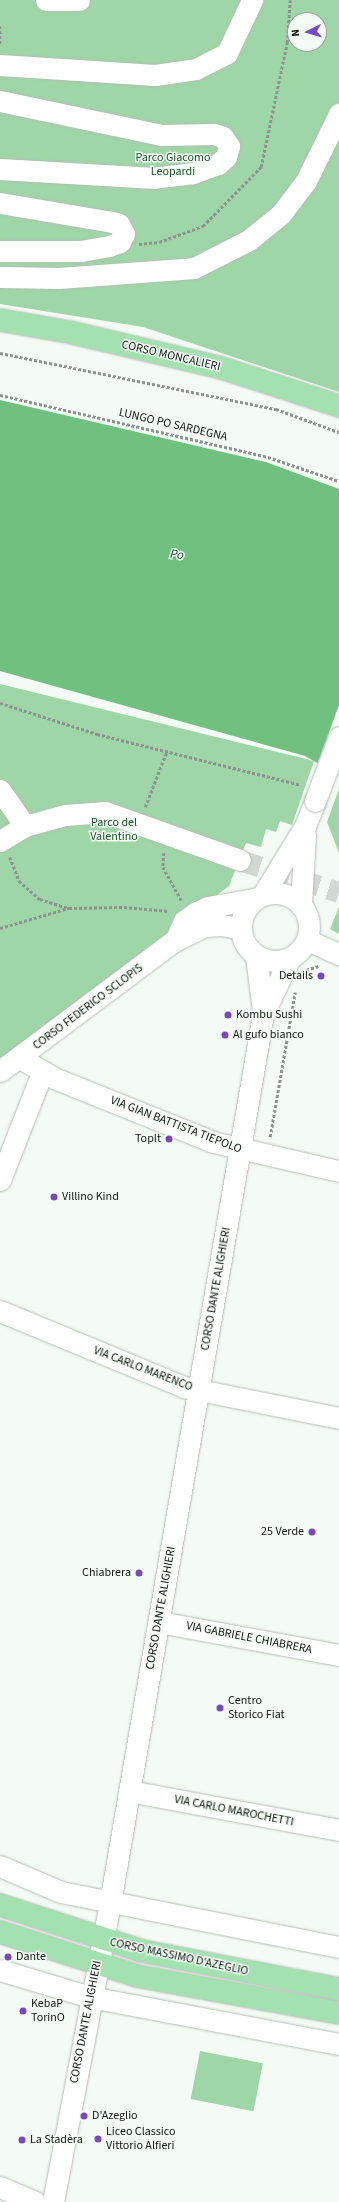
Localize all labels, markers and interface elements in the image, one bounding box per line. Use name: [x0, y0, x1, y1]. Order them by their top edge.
north arrow: [287, 12, 327, 52]
text: N: [288, 29, 303, 37]
park label: Parco Giacomo Leopardi: [135, 151, 211, 179]
street label: CORSO MONCALIERI: [120, 338, 222, 374]
street label: LUNGO PO SARDEGNA: [117, 405, 229, 445]
water label: Po: [169, 547, 185, 563]
park label: Parco del Valentino: [90, 816, 138, 844]
street label: CORSO FEDERICO SCLOPIS: [30, 961, 146, 1053]
place label: Details: [279, 969, 313, 983]
marker: Details: [316, 971, 326, 981]
place label: Kombu Sushi: [236, 1008, 302, 1022]
marker: Kombu Sushi: [223, 1010, 233, 1020]
place label: Al gufo bianco: [233, 1028, 304, 1042]
marker: Al gufo bianco: [220, 1030, 230, 1040]
street label: VIA GIAN BATTISTA TIEPOLO: [108, 1093, 244, 1157]
place label: TopIt: [135, 1132, 161, 1146]
marker: TopIt: [164, 1134, 174, 1144]
place label: Villino Kind: [62, 1190, 119, 1204]
marker: Villino Kind: [49, 1192, 59, 1202]
street label: CORSO DANTE ALIGHIERI: [198, 1226, 234, 1352]
street label: VIA CARLO MARENCO: [91, 1343, 195, 1395]
place label: 25 Verde: [261, 1525, 304, 1539]
marker: 25 Verde: [307, 1527, 317, 1537]
street label: CORSO DANTE ALIGHIERI: [143, 1545, 179, 1671]
place label: Chiabrera: [82, 1566, 131, 1580]
marker: Chiabrera: [134, 1568, 144, 1578]
street label: VIA GABRIELE CHIABRERA: [185, 1619, 313, 1657]
place label: Centro Storico Fiat: [228, 1694, 285, 1722]
marker: Centro Storico Fiat: [215, 1703, 225, 1713]
street label: VIA CARLO MAROCHETTI: [173, 1792, 295, 1830]
street label: CORSO MASSIMO D'AZEGLIO: [108, 1935, 250, 1979]
place label: Dante: [16, 1950, 46, 1964]
marker: Dante: [3, 1952, 13, 1962]
street label: CORSO DANTE ALIGHIERI: [67, 1959, 105, 2085]
place label: KebaP TorinO: [31, 1997, 65, 2025]
marker: KebaP TorinO: [18, 2006, 28, 2016]
place label: D'Azeglio: [92, 2109, 138, 2123]
marker: D'Azeglio: [79, 2111, 89, 2121]
place label: Liceo Classico Vittorio Alfieri: [106, 2125, 176, 2153]
place label: La Stadèra: [30, 2133, 83, 2147]
marker: Liceo Classico Vittorio Alfieri: [93, 2134, 103, 2144]
marker: La Stadèra: [17, 2135, 27, 2145]

